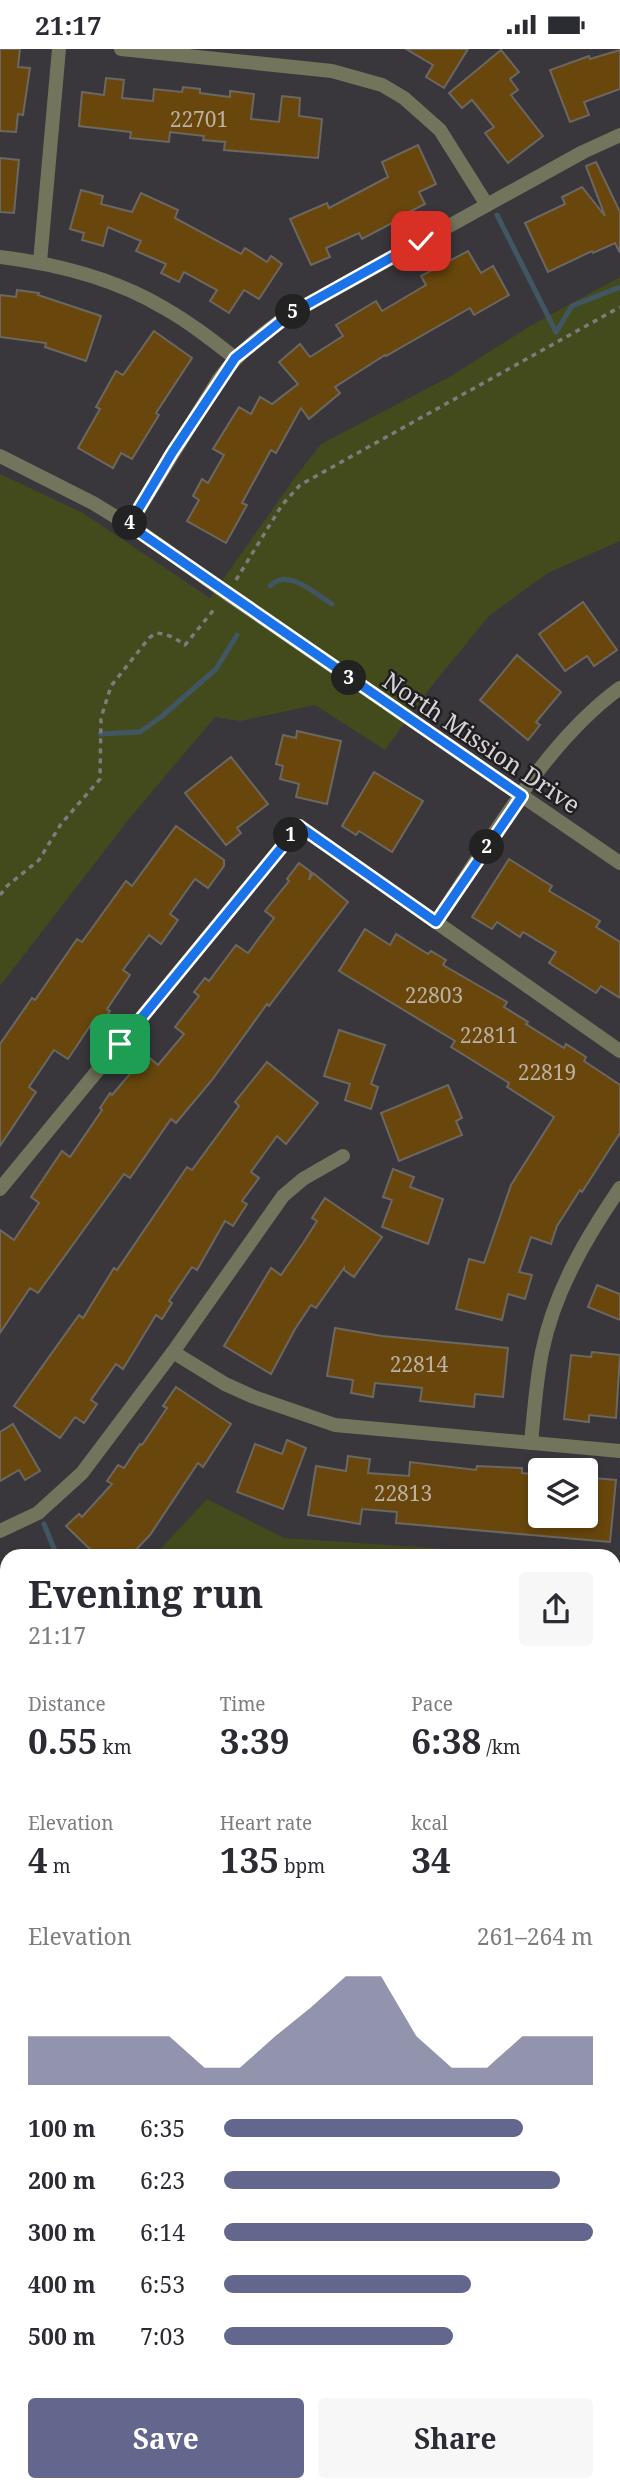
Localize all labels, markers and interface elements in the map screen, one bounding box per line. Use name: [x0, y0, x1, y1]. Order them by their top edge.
text: 21:17: [35, 7, 102, 43]
house number: 22701: [170, 105, 228, 133]
pin: [391, 211, 451, 271]
icon: check: [402, 222, 440, 260]
pin: 5: [276, 295, 310, 329]
text: 5: [287, 298, 298, 324]
pin: 4: [113, 505, 148, 540]
text: 4: [124, 509, 135, 535]
pin: 3: [332, 661, 366, 695]
text: 3: [343, 664, 354, 690]
street label: North Mission Drive: [377, 664, 587, 820]
pin: 1: [274, 817, 308, 853]
text: 1: [285, 821, 296, 847]
pin: 2: [470, 829, 504, 865]
text: 2: [481, 833, 492, 859]
house number: 22803: [405, 981, 463, 1009]
pin: [90, 1014, 150, 1074]
house number: 22811: [460, 1021, 518, 1049]
icon: arrive: [101, 1025, 139, 1063]
house number: 22819: [518, 1058, 576, 1086]
house number: 22814: [390, 1350, 449, 1378]
map controls: [528, 1458, 598, 1528]
button: layers: [528, 1458, 598, 1528]
house number: 22813: [374, 1479, 432, 1507]
text: Evening run: [28, 1567, 263, 1619]
button: share: [519, 1572, 593, 1646]
text: 21:17: [28, 1619, 86, 1651]
text: Distance: [28, 1691, 106, 1717]
text: Time: [220, 1691, 266, 1717]
text: Pace: [411, 1691, 453, 1717]
text: 0.55: [28, 1717, 98, 1764]
text: 3:39: [220, 1717, 290, 1764]
text: 6:38: [411, 1717, 481, 1764]
text: km: [98, 1734, 132, 1760]
text: /km: [481, 1734, 521, 1760]
text: Elevation: [28, 1810, 114, 1836]
text: Heart rate: [220, 1810, 312, 1836]
text: kcal: [411, 1810, 448, 1836]
text: 4: [28, 1836, 48, 1883]
text: 135: [220, 1836, 279, 1883]
text: 34: [411, 1836, 451, 1883]
text: m: [48, 1853, 71, 1879]
text: bpm: [279, 1853, 325, 1879]
text: Elevation: [28, 1920, 132, 1952]
text: 261–264 m: [477, 1920, 593, 1952]
text: 100 m: [28, 2112, 96, 2144]
text: 6:35: [140, 2112, 185, 2144]
text: 200 m: [28, 2164, 96, 2196]
text: 6:23: [140, 2164, 185, 2196]
text: 300 m: [28, 2216, 96, 2248]
text: 6:14: [140, 2216, 185, 2248]
text: 400 m: [28, 2268, 96, 2300]
text: 6:53: [140, 2268, 185, 2300]
text: 500 m: [28, 2320, 96, 2352]
text: 7:03: [140, 2320, 185, 2352]
button: Save: [28, 2398, 304, 2478]
button: Share: [318, 2398, 593, 2478]

